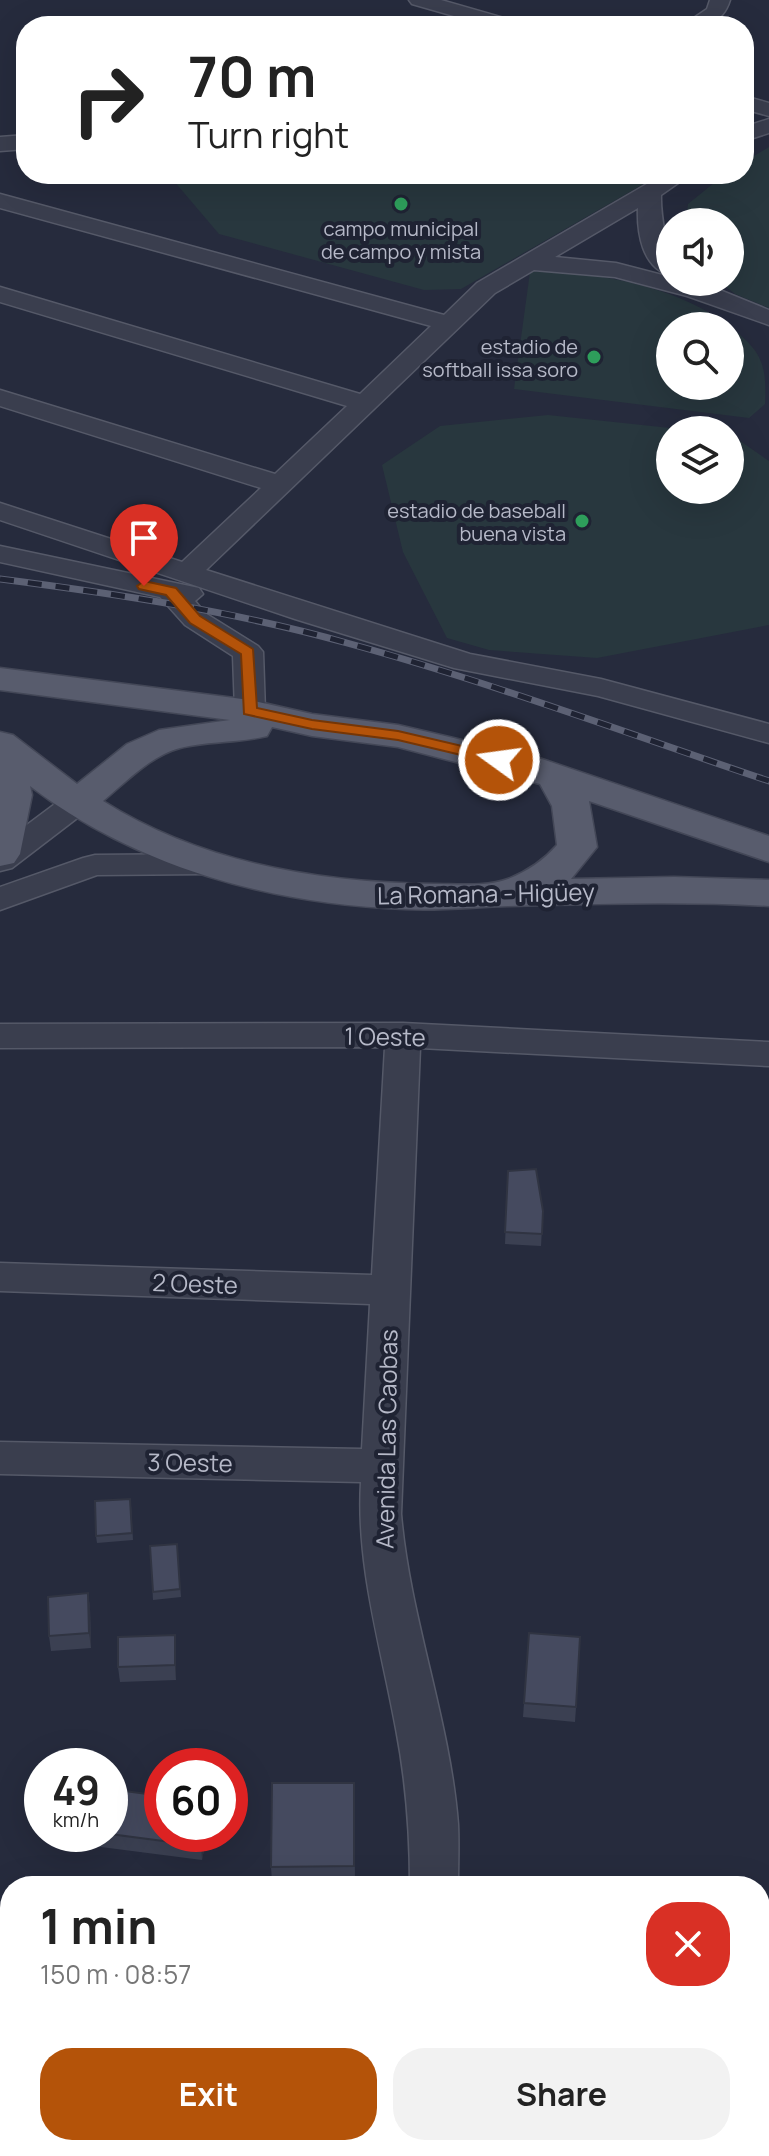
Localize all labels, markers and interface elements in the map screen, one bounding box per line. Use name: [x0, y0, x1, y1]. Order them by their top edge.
text: 70 m: [188, 37, 316, 114]
icon: right: [56, 48, 160, 152]
text: Turn right: [188, 110, 349, 159]
marker: campo municipal de campo y mista: [392, 195, 410, 213]
map controls: [656, 208, 744, 504]
button: sound: [656, 208, 744, 296]
place label: campo municipal de campo y mista: [321, 215, 481, 265]
button: search: [656, 312, 744, 400]
place label: estadio de softball issa soro: [422, 333, 578, 383]
marker: estadio de softball issa soro: [585, 348, 603, 366]
button: layers: [656, 416, 744, 504]
place label: estadio de baseball buena vista: [387, 497, 566, 547]
pin: [110, 504, 178, 586]
marker: estadio de baseball buena vista: [573, 512, 591, 530]
icon: arrive: [122, 516, 166, 560]
position arrow: [457, 718, 541, 802]
street label: La Romana - Higüey: [377, 875, 595, 911]
street label: 1 Oeste: [344, 1019, 426, 1053]
street label: 2 Oeste: [152, 1265, 238, 1301]
street label: Avenida Las Caobas: [368, 1329, 404, 1549]
street label: 3 Oeste: [147, 1445, 233, 1479]
speed limit sign: 60: [144, 1748, 248, 1852]
text: 49: [52, 1762, 100, 1817]
text: km/h: [53, 1806, 99, 1833]
text: 1 min: [40, 1893, 157, 1958]
button: close: [646, 1902, 730, 1986]
text: 150 m · 08:57: [40, 1956, 191, 1992]
button: Exit: [40, 2048, 377, 2140]
button: Share: [393, 2048, 730, 2140]

